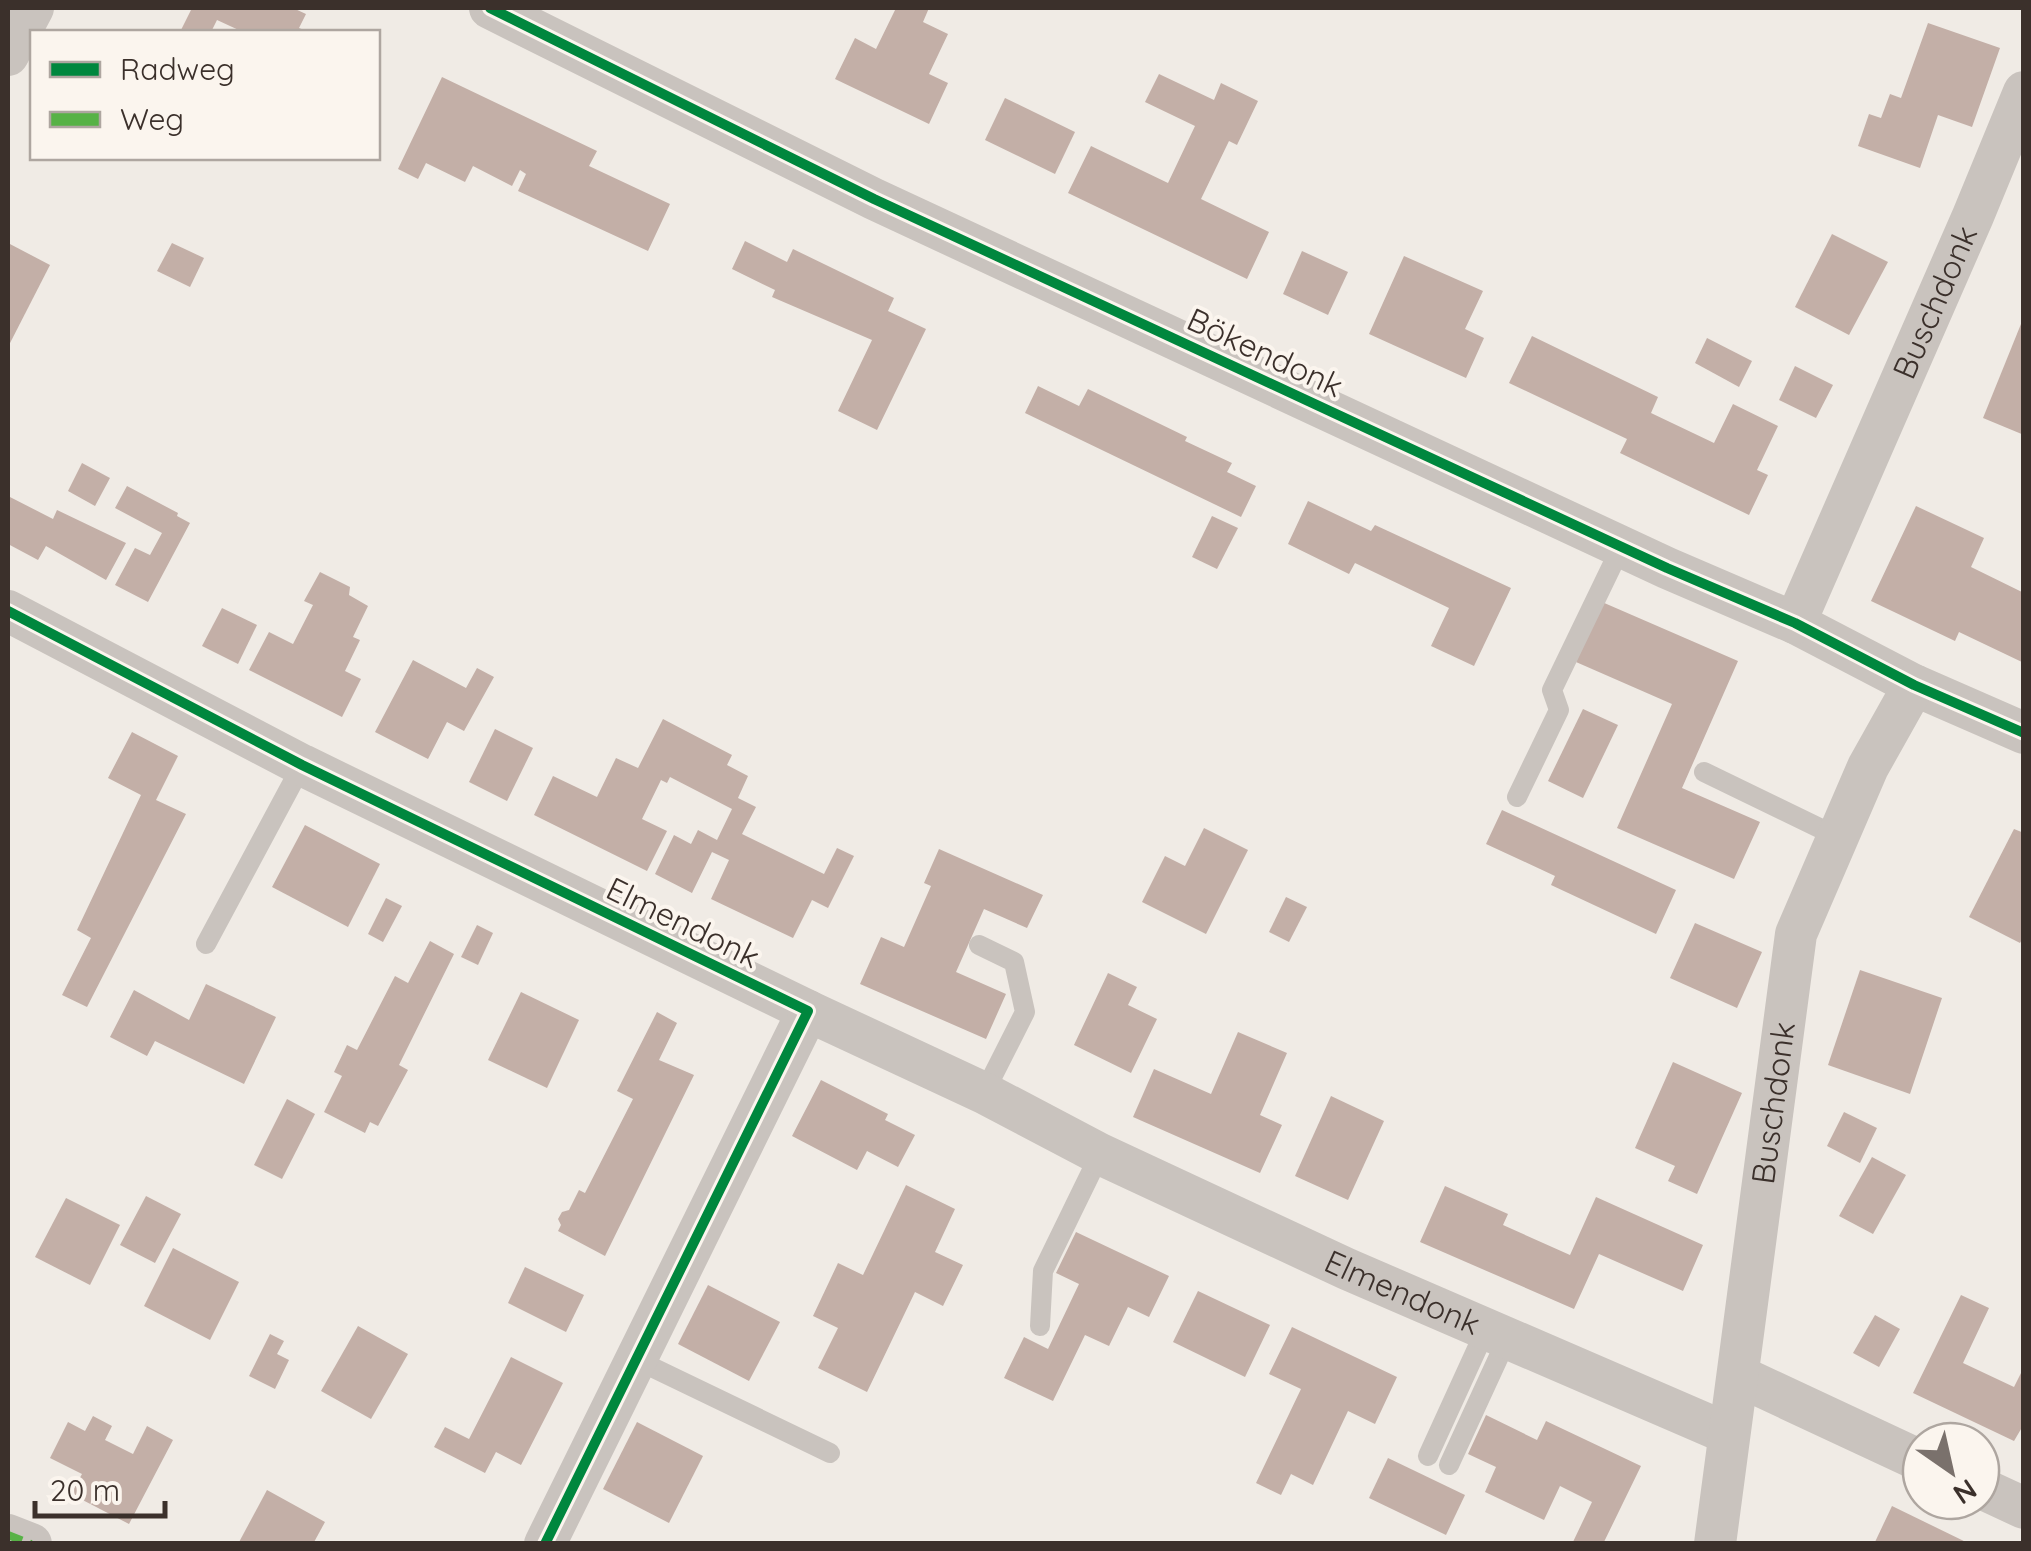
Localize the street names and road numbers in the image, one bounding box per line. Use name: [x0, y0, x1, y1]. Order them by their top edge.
street label: Buschdonk: [1883, 219, 1985, 385]
street label: Bökendonk: [1181, 299, 1350, 406]
street label: Elmendonk: [600, 868, 767, 976]
street label: Buschdonk: [1742, 1019, 1803, 1186]
street label: Elmendonk: [1319, 1240, 1487, 1343]

